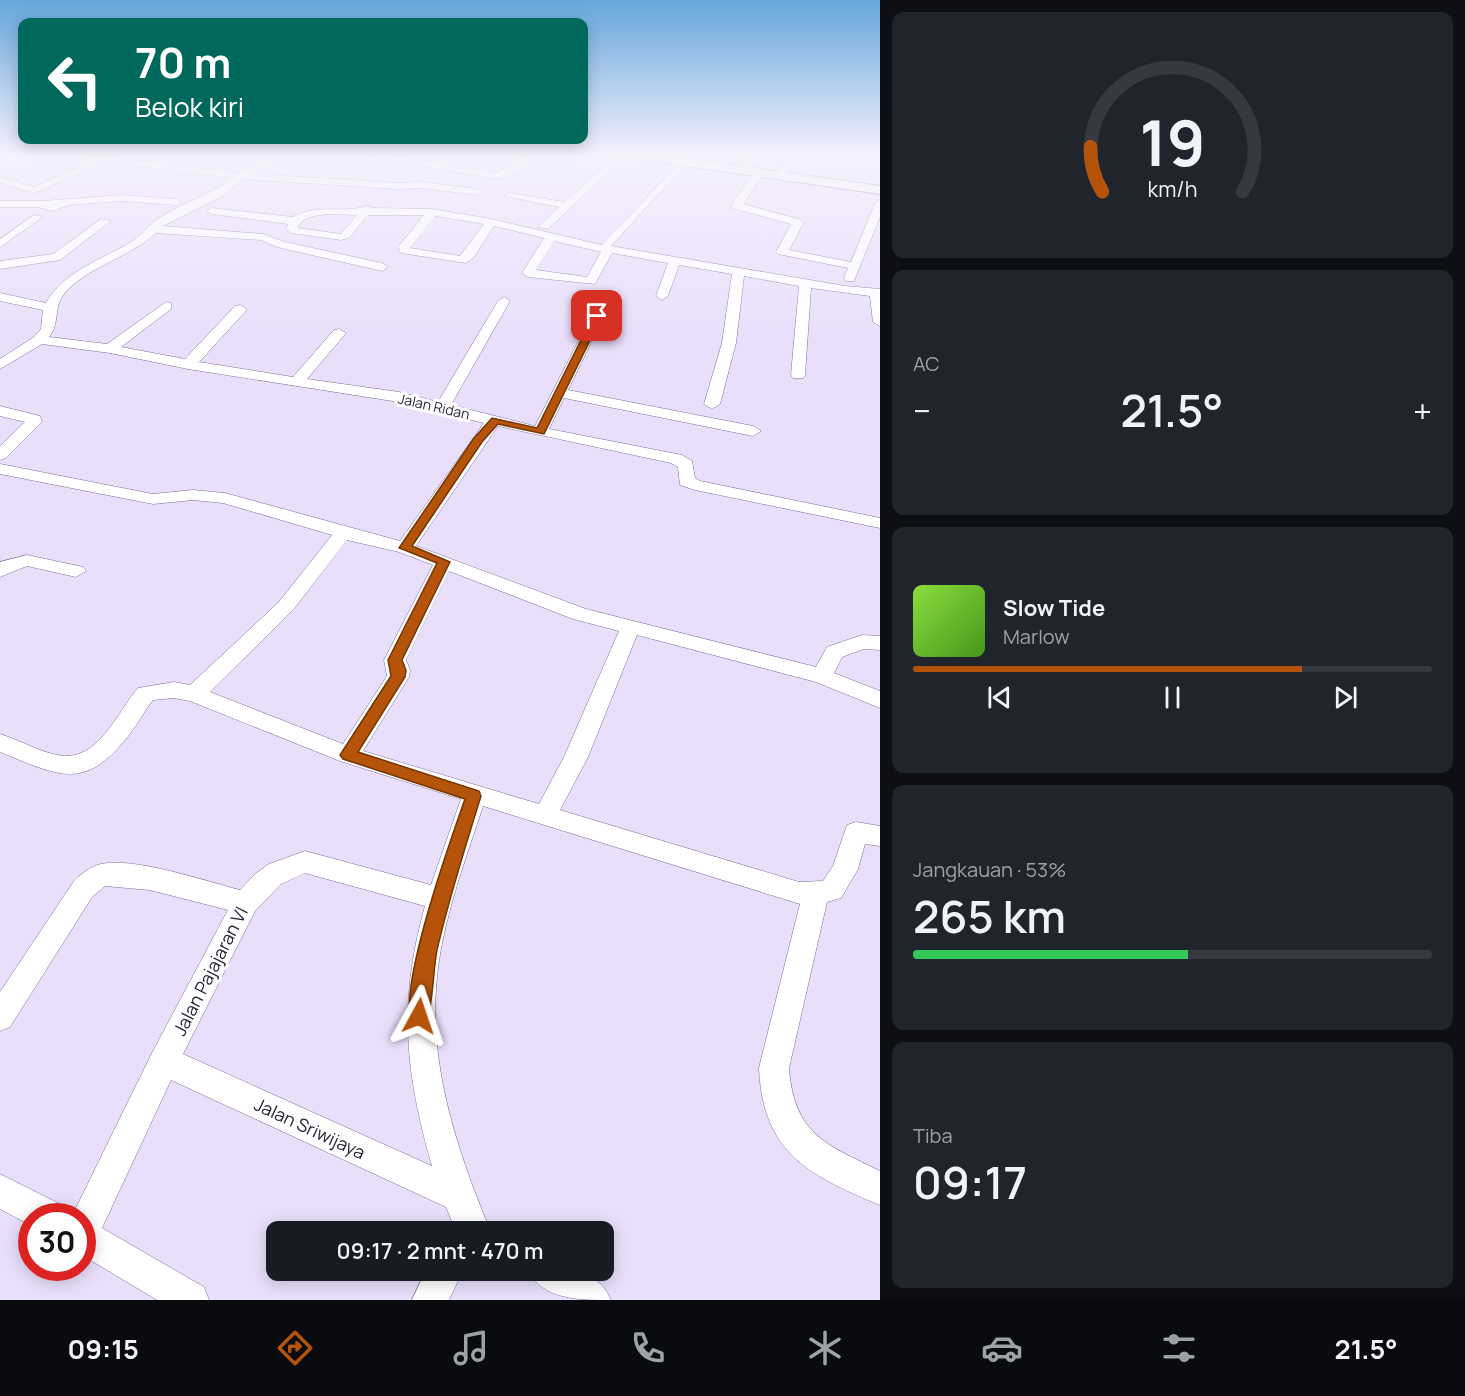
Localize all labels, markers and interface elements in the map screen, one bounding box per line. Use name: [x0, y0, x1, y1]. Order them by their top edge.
text: 70 m: [135, 33, 231, 91]
icon: left: [36, 42, 114, 120]
text: Belok kiri: [135, 88, 244, 125]
text: 19: [1139, 99, 1206, 185]
text: km/h: [1148, 174, 1197, 203]
pin: [571, 290, 622, 341]
icon: arrive: [580, 299, 613, 332]
text: AC: [913, 350, 940, 377]
text: 21.5°: [1120, 379, 1223, 441]
text: −: [913, 388, 931, 433]
text: +: [1413, 388, 1432, 433]
street label: Jalan Ridan: [396, 389, 472, 423]
text: Slow Tide: [1003, 593, 1105, 623]
text: Marlow: [1003, 623, 1070, 650]
icon: previous: [983, 681, 1016, 714]
icon: pause: [1156, 681, 1189, 714]
icon: next: [1329, 681, 1362, 714]
text: Jangkauan · 53%: [913, 856, 1066, 883]
text: 265 km: [913, 885, 1066, 947]
street label: Jalan Pajajaran VI: [167, 902, 253, 1040]
position arrow: [387, 984, 451, 1048]
street label: Jalan Sriwijaya: [251, 1092, 369, 1164]
text: Tiba: [913, 1122, 953, 1149]
text: 09:17: [913, 1151, 1027, 1213]
speed limit sign: 30: [18, 1203, 96, 1281]
text: 09:17 · 2 mnt · 470 m: [337, 1236, 543, 1266]
icon: directions: [274, 1327, 316, 1369]
icon: music: [450, 1327, 492, 1369]
icon: phone: [627, 1327, 669, 1369]
icon: climate: [804, 1327, 846, 1369]
icon: car: [981, 1327, 1023, 1369]
icon: filters: [1158, 1327, 1200, 1369]
text: 09:15: [67, 1330, 139, 1367]
text: 21.5°: [1335, 1330, 1398, 1367]

